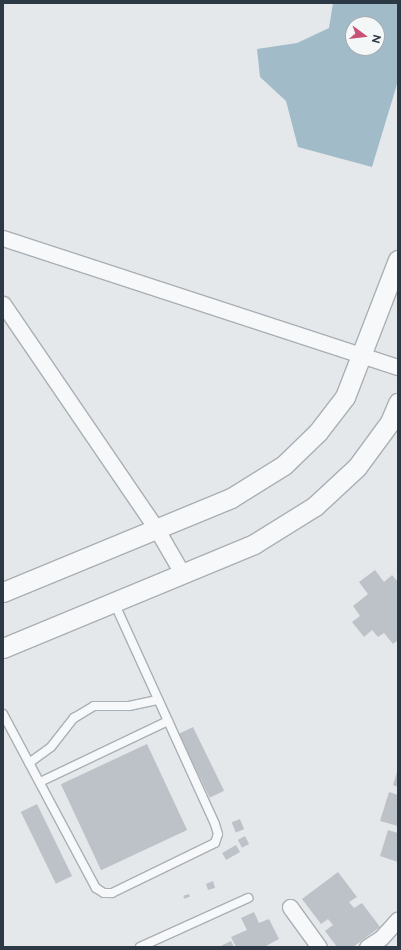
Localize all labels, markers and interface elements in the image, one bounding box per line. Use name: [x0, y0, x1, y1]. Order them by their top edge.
north arrow: [345, 16, 385, 56]
text: N: [369, 33, 383, 45]

